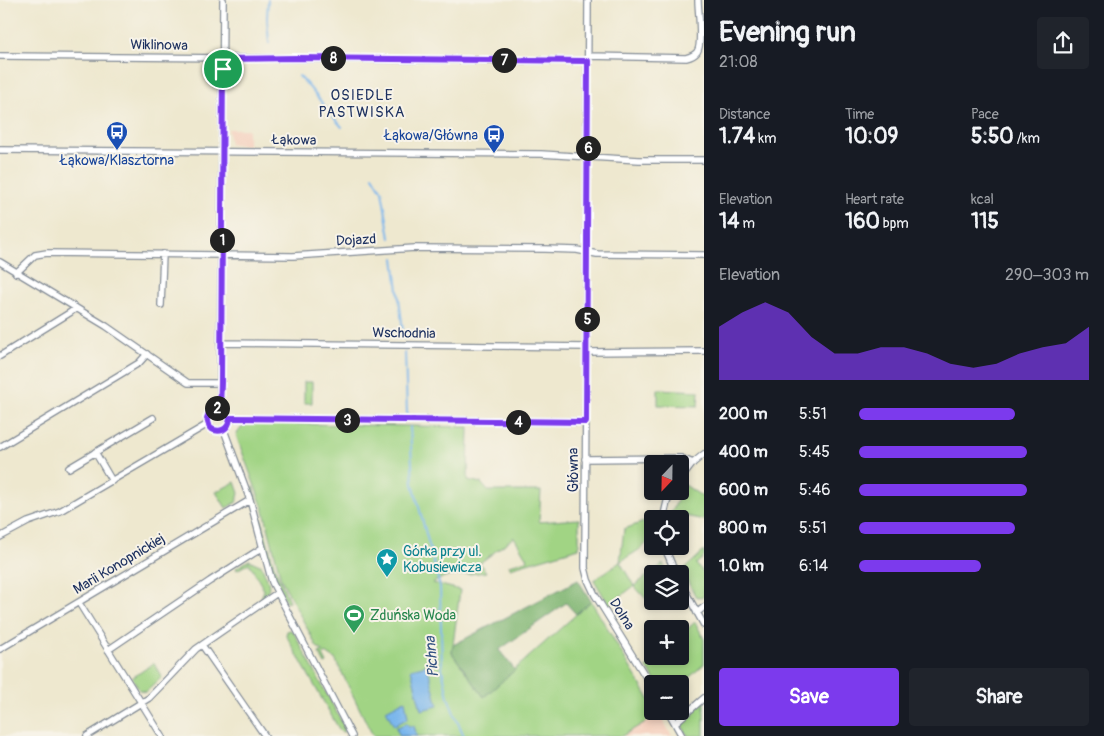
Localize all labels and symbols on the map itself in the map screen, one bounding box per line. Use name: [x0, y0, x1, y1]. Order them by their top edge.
street label: Wiklinowa: [130, 36, 188, 54]
pin: 8: [320, 46, 346, 70]
pin: [202, 48, 244, 90]
pin: 7: [492, 48, 516, 72]
district label: OSIEDLE PASTWISKA: [318, 86, 406, 122]
bus stop icon: Łąkowa/Klasztorna: [105, 120, 129, 151]
bus stop icon: Łąkowa/Główna: [482, 123, 506, 154]
place label: Łąkowa/Główna: [383, 127, 478, 144]
street label: Łąkowa: [271, 131, 316, 149]
pin: 6: [576, 136, 600, 160]
place label: Łąkowa/Klasztorna: [59, 152, 174, 169]
pin: 1: [210, 228, 234, 252]
street label: Dojazd: [335, 230, 377, 250]
pin: 5: [574, 306, 600, 332]
street label: Wschodnia: [372, 324, 436, 342]
pin: 2: [204, 396, 230, 420]
pin: 3: [334, 408, 360, 432]
pin: 4: [506, 410, 530, 434]
street label: Główna: [565, 448, 582, 492]
north arrow: [644, 455, 689, 500]
street label: Marii Konopnickiej: [70, 530, 168, 598]
place label: Górka przy ul. Kobusiewicza: [403, 543, 482, 576]
place icon: Górka przy ul. Kobusiewicza: [375, 547, 399, 578]
street label: Dolna: [606, 595, 638, 633]
sports icon: Zduńska Woda: [342, 603, 366, 634]
place label: Zduńska Woda: [370, 607, 456, 624]
water label: Pichna: [421, 635, 443, 678]

